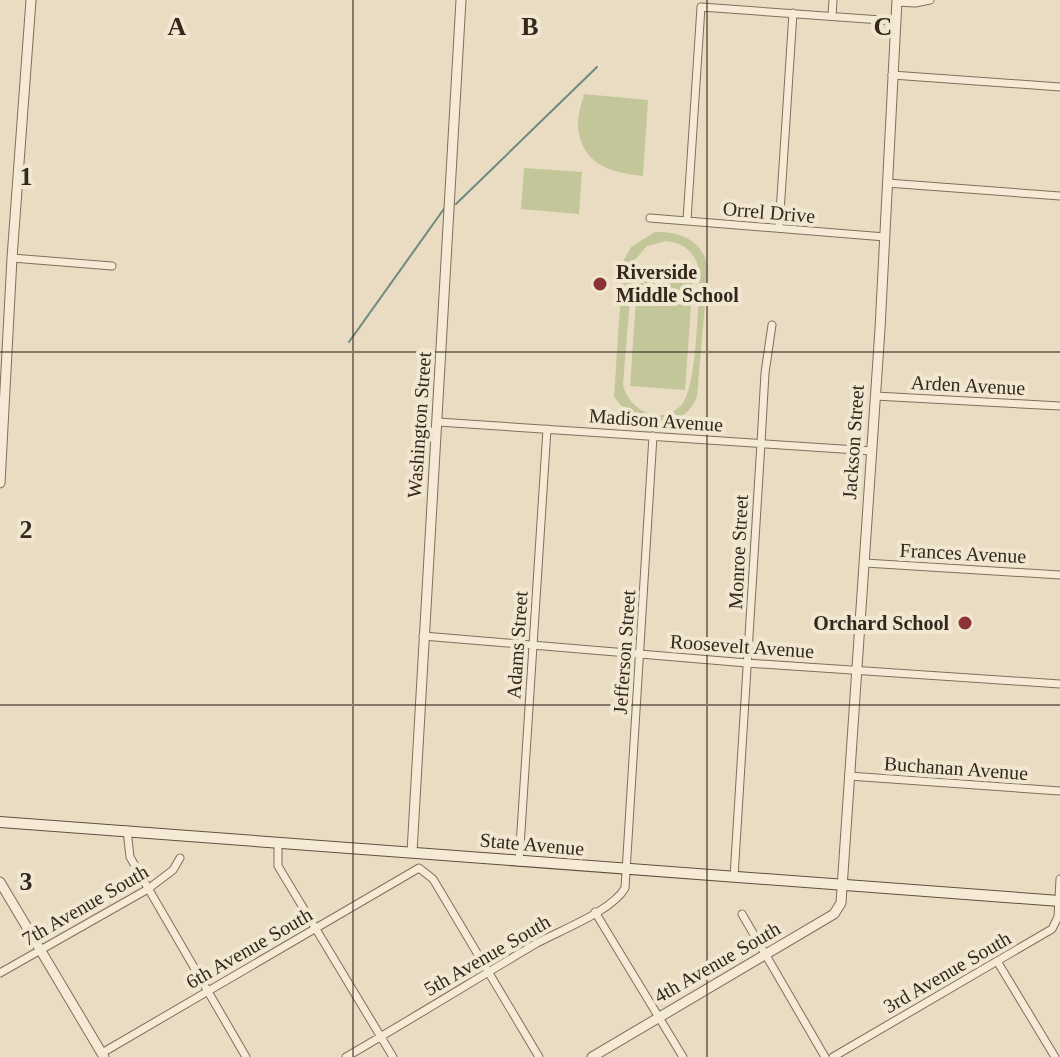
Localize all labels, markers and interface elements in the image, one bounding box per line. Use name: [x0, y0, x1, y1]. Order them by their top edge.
text: A: [168, 12, 187, 41]
text: B: [521, 12, 539, 41]
text: C: [874, 12, 892, 41]
text: 1: [20, 162, 33, 191]
street label: Orrel Drive: [722, 197, 816, 227]
place label: Riverside Middle School: [616, 261, 739, 306]
marker: Riverside Middle School: [591, 275, 609, 293]
street label: Washington Street: [403, 351, 436, 499]
street label: Arden Avenue: [910, 371, 1026, 399]
street label: Jackson Street: [838, 383, 868, 500]
street label: Madison Avenue: [588, 404, 724, 436]
street label: Monroe Street: [724, 494, 752, 610]
text: 2: [20, 515, 33, 544]
street label: Frances Avenue: [899, 539, 1027, 567]
street label: Jefferson Street: [609, 589, 639, 715]
street label: Adams Street: [502, 590, 532, 700]
place label: Orchard School: [813, 612, 949, 634]
marker: Orchard School: [956, 614, 974, 632]
street label: Roosevelt Avenue: [669, 630, 815, 662]
street label: Buchanan Avenue: [883, 752, 1029, 784]
street label: State Avenue: [479, 828, 585, 860]
street label: 7th Avenue South: [18, 860, 152, 950]
text: 3: [20, 867, 33, 896]
street label: 6th Avenue South: [182, 903, 316, 993]
street label: 5th Avenue South: [420, 910, 554, 1000]
street label: 4th Avenue South: [650, 917, 784, 1007]
street label: 3rd Avenue South: [880, 927, 1014, 1017]

